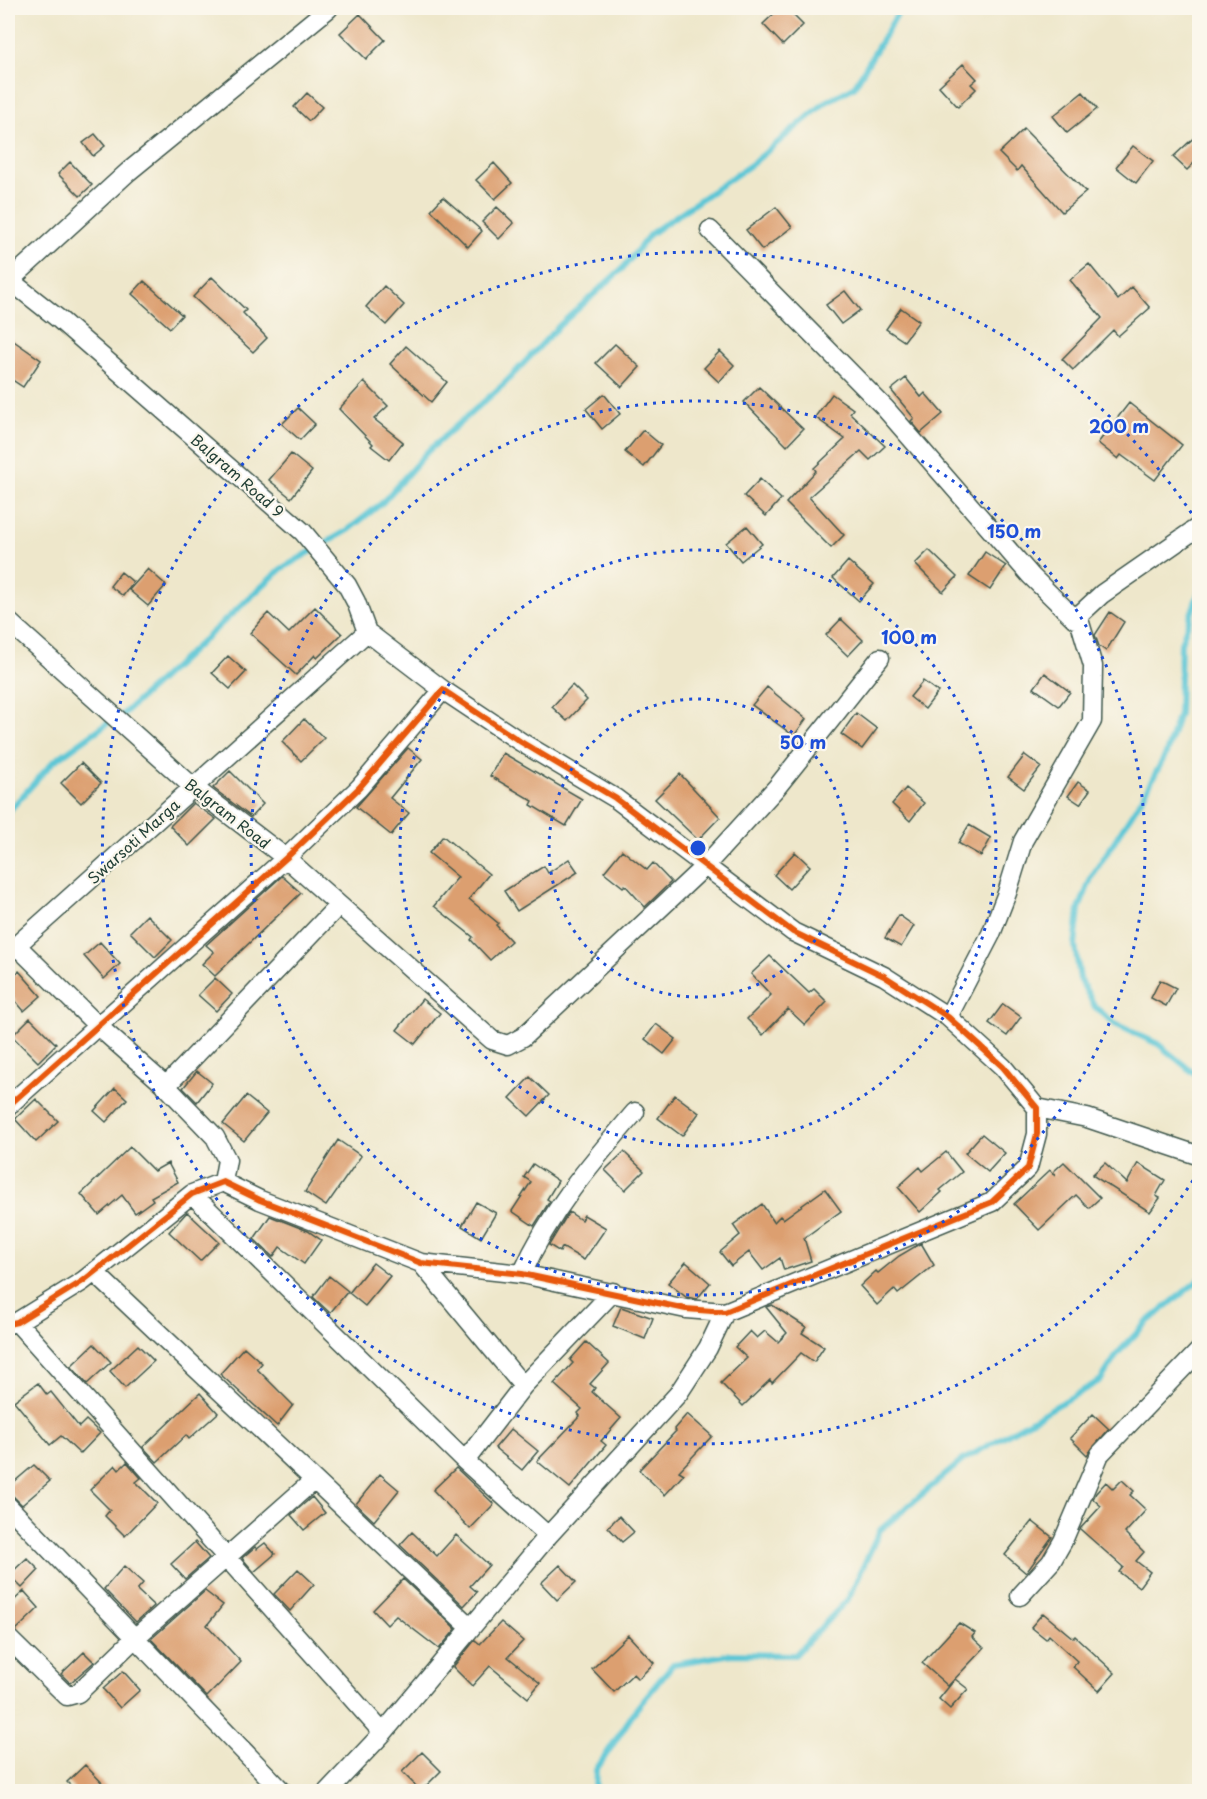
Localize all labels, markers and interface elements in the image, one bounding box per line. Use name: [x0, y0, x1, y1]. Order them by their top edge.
text: 200 m: [1089, 412, 1149, 439]
street label: Balgram Road 9: [186, 428, 290, 522]
text: 150 m: [987, 517, 1041, 544]
text: 100 m: [881, 623, 937, 650]
text: 50 m: [780, 728, 826, 755]
street label: Balgram Road: [180, 772, 276, 854]
street label: Swarsoti Marga: [82, 793, 185, 889]
centre of rings: [688, 838, 708, 858]

